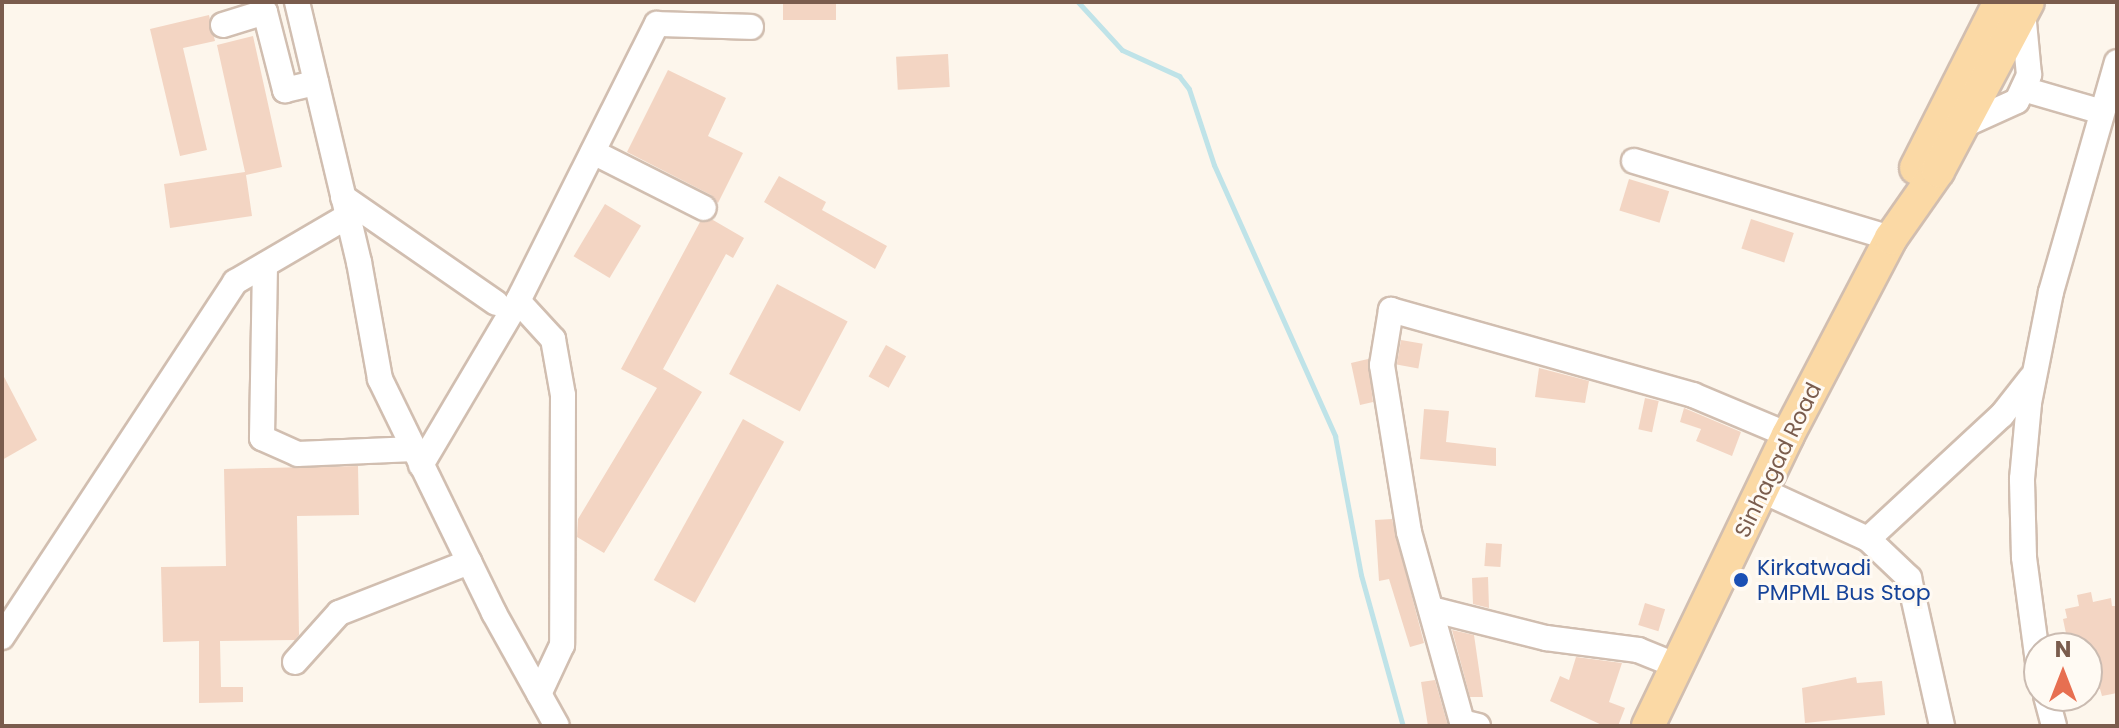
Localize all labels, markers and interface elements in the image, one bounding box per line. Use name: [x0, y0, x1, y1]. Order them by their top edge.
street label: Sinhagad Road: [1729, 378, 1827, 542]
place label: Kirkatwadi PMPML Bus Stop: [1757, 554, 1931, 606]
marker: Kirkatwadi PMPML Bus Stop: [1732, 571, 1750, 589]
north arrow: [2023, 632, 2103, 712]
text: N: [2055, 634, 2071, 665]

